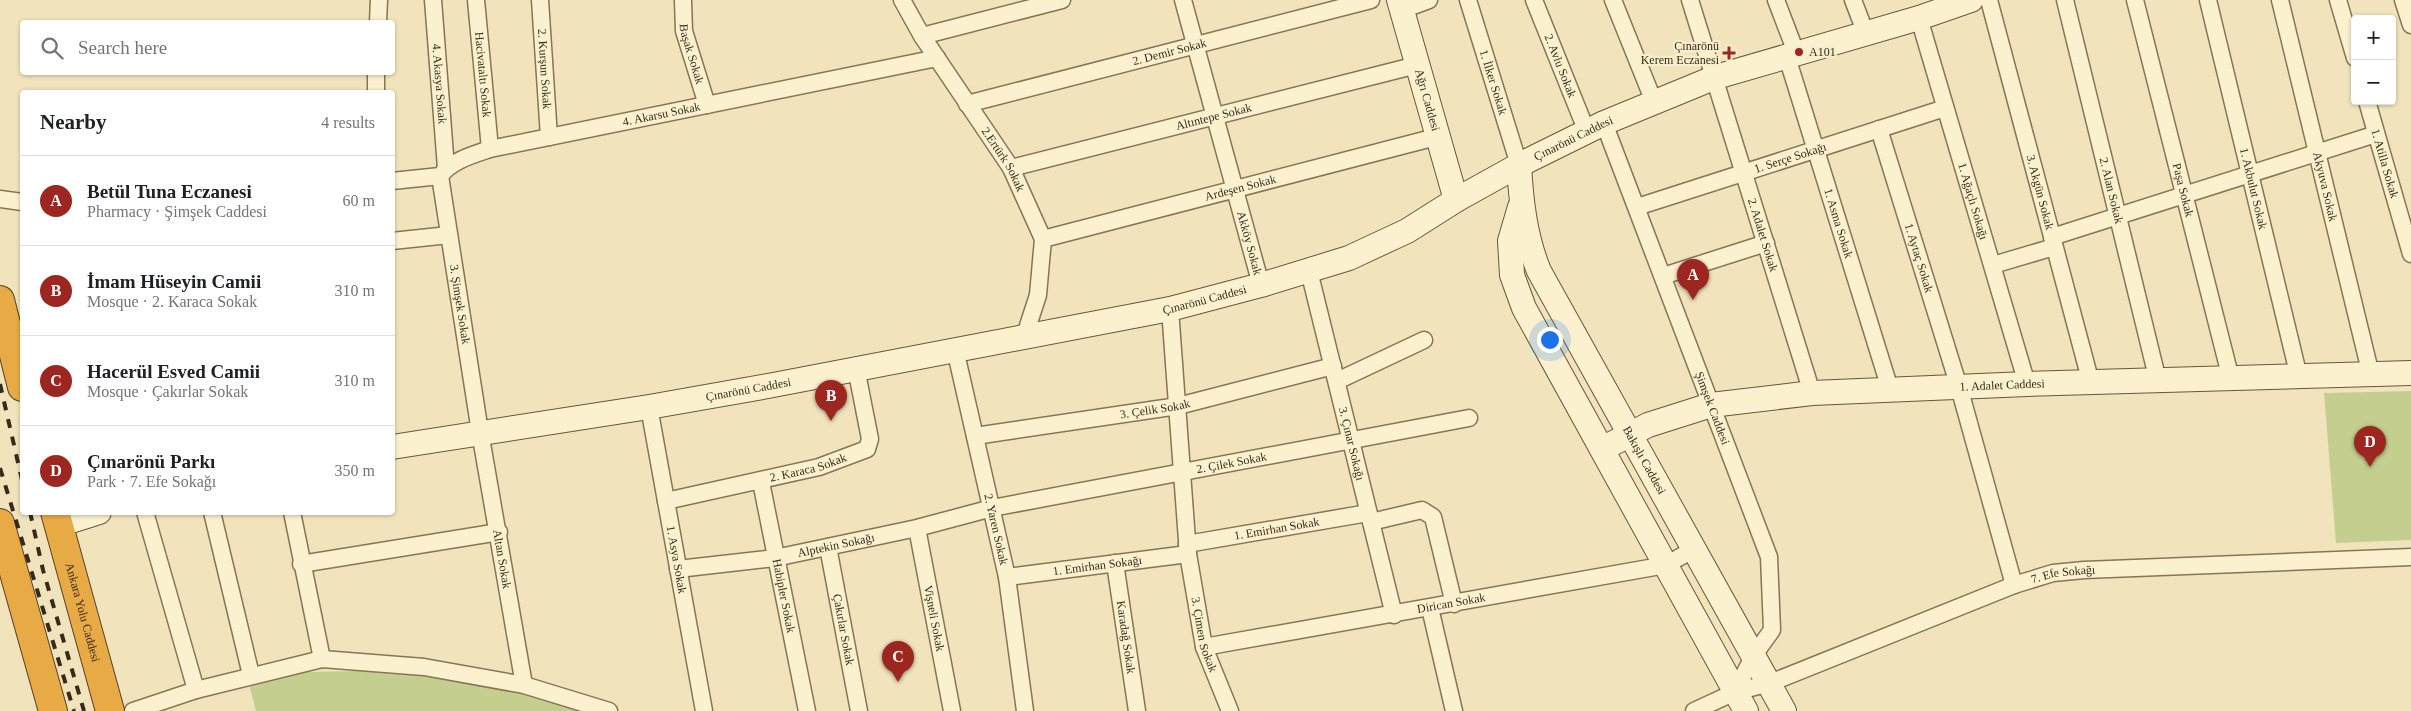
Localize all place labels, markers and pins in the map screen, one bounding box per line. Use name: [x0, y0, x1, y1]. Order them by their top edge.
place label: Çınarönü Kerem Eczanesi: [1641, 39, 1720, 67]
place label: A101: [1809, 45, 1836, 59]
marker: A101: [1793, 46, 1805, 58]
marker: Çınarönü Kerem Eczanesi: [1723, 47, 1735, 59]
pin: A: [1677, 259, 1709, 300]
pin: B: [815, 380, 847, 421]
pin: D: [2354, 426, 2386, 467]
pin: C: [882, 641, 914, 682]

